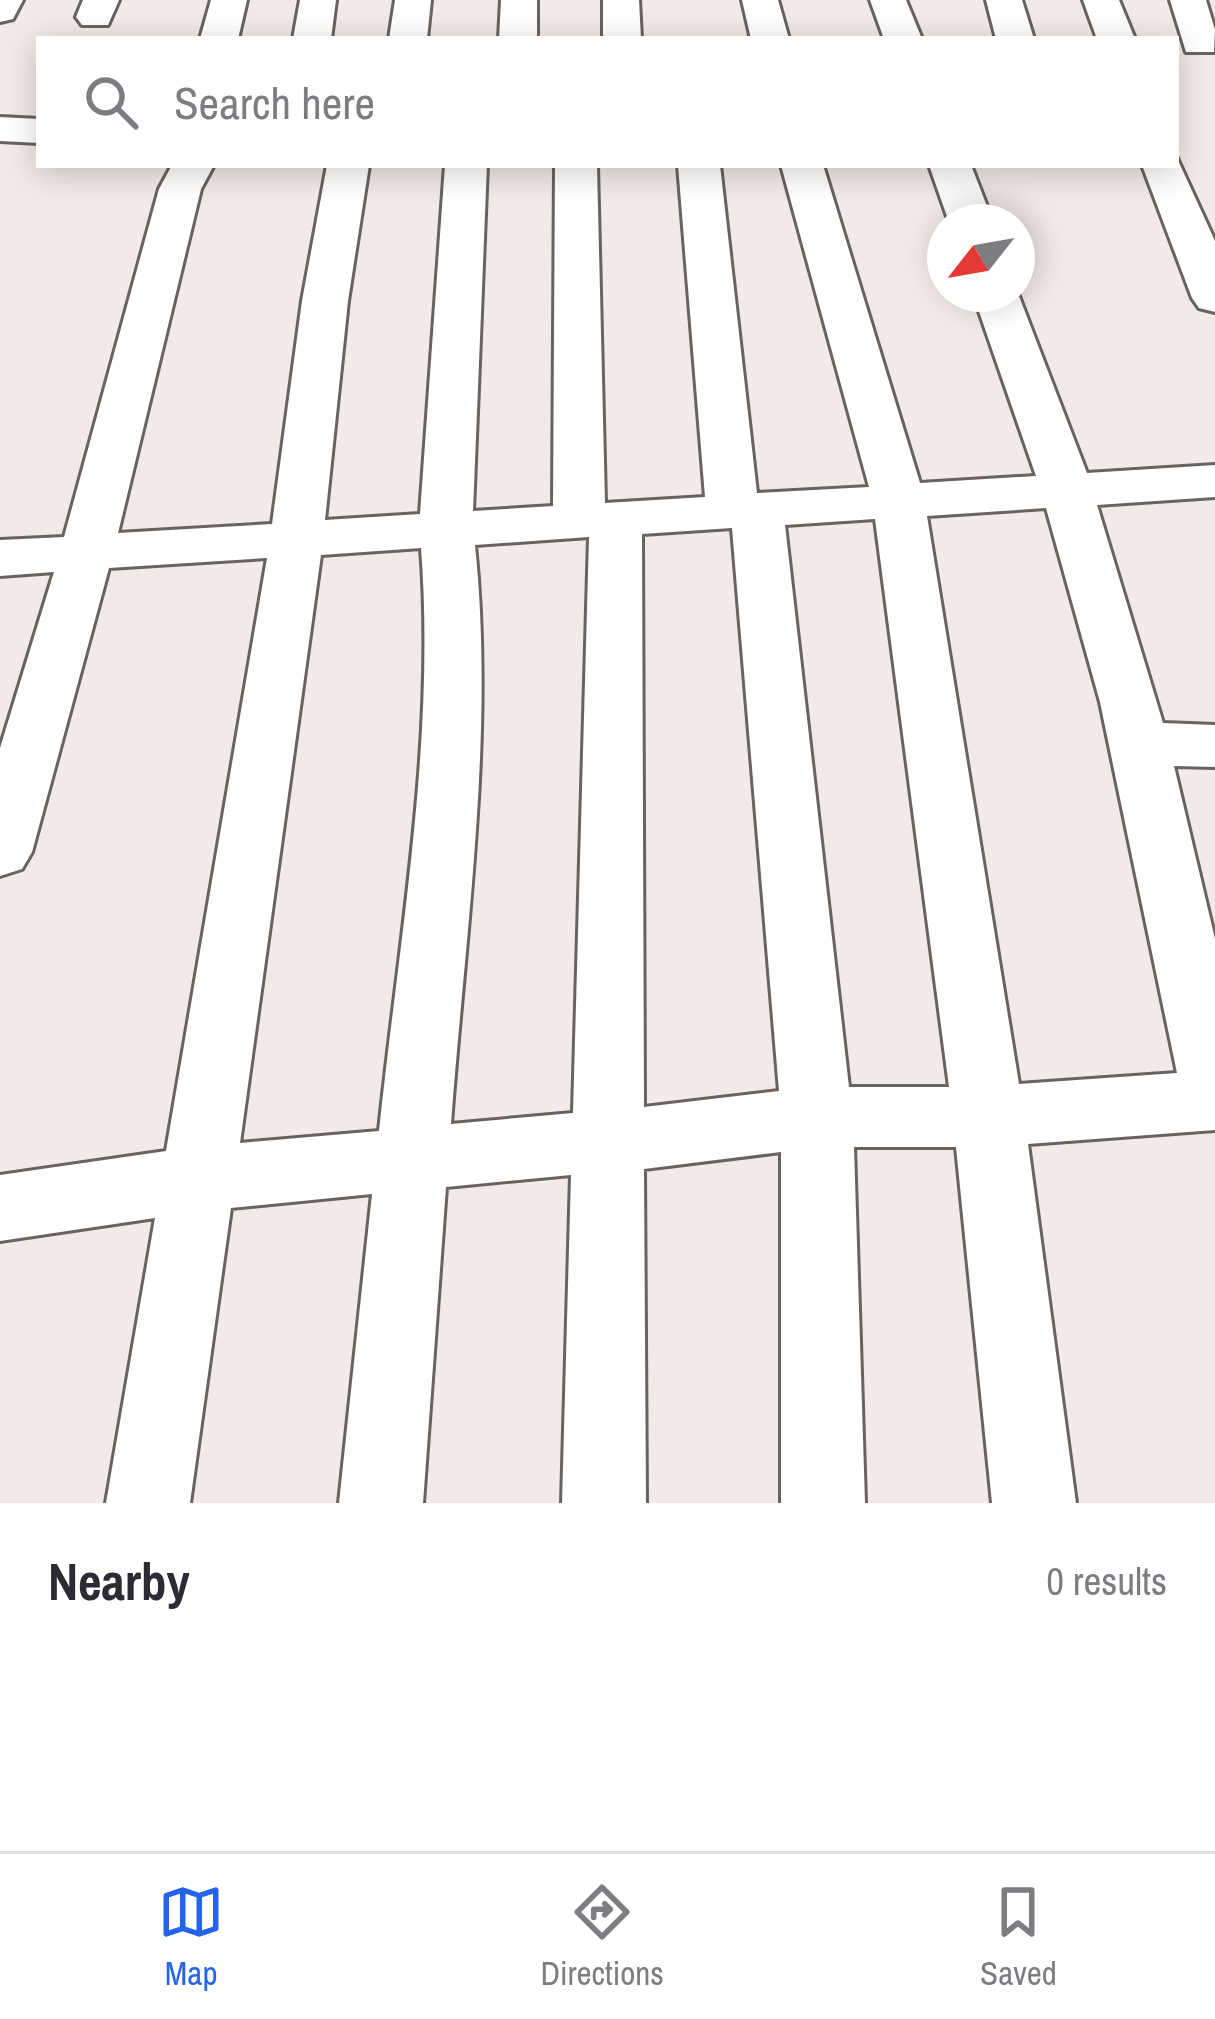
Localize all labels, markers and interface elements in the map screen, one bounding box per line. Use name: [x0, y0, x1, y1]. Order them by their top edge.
search box: [36, 36, 1179, 168]
icon: search: [78, 69, 144, 135]
text: Search here: [174, 72, 375, 133]
north arrow: [927, 204, 1035, 312]
text: Nearby: [48, 1547, 190, 1616]
text: 0 results: [1046, 1555, 1167, 1607]
tab: Map: [158, 1879, 224, 1995]
tab: Directions: [540, 1879, 664, 1995]
tab: Saved: [980, 1879, 1057, 1995]

